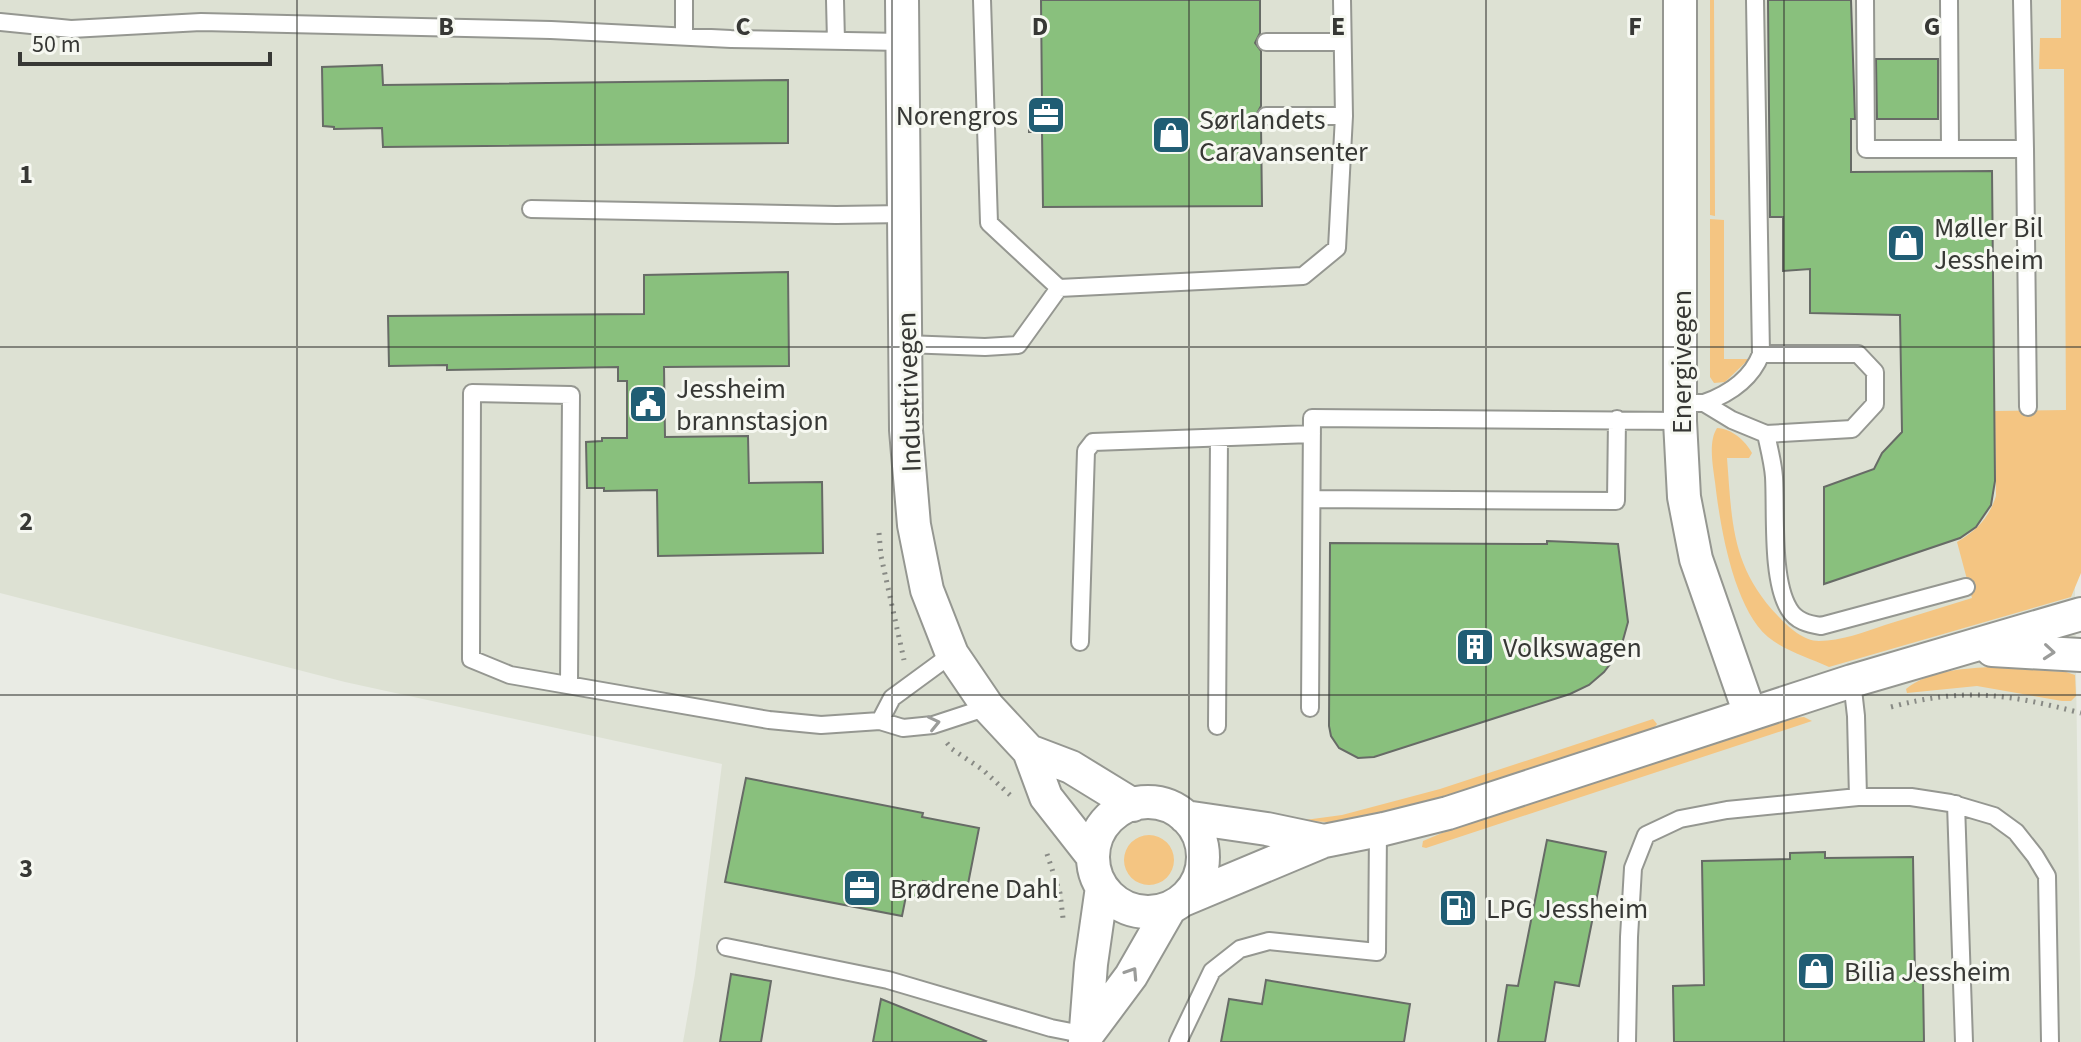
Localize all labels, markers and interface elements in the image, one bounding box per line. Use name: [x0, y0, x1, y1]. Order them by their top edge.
text: B: [438, 8, 454, 45]
text: C: [735, 8, 751, 45]
text: D: [1032, 8, 1048, 45]
text: E: [1331, 8, 1345, 45]
text: F: [1628, 8, 1642, 45]
text: G: [1924, 8, 1940, 45]
scale bar: [20, 16, 270, 66]
text: 50 m: [32, 27, 81, 62]
office icon: Norengros: [1025, 94, 1067, 136]
place label: Norengros: [896, 96, 1018, 136]
place label: Sørlandets Caravansenter: [1199, 100, 1368, 172]
shop icon: Sørlandets Caravansenter: [1150, 114, 1192, 156]
text: 1: [19, 156, 33, 193]
place label: Møller Bil Jessheim: [1934, 208, 2044, 280]
shop icon: Møller Bil Jessheim: [1885, 222, 1927, 264]
street label: Energivegen: [1662, 290, 1702, 434]
street label: Industrivegen: [886, 311, 932, 473]
place label: Jessheim brannstasjon: [676, 369, 829, 441]
public building icon: Jessheim brannstasjon: [627, 383, 669, 425]
text: 2: [19, 503, 33, 540]
building icon: Volkswagen: [1454, 626, 1496, 668]
place label: Volkswagen: [1503, 628, 1642, 668]
one-way arrow: [2043, 644, 2056, 661]
one-way arrow: [927, 715, 941, 732]
text: 3: [19, 850, 33, 887]
office icon: Brødrene Dahl: [841, 867, 883, 909]
place label: Brødrene Dahl: [890, 869, 1058, 909]
fuel station icon: LPG Jessheim: [1437, 887, 1479, 929]
place label: LPG Jessheim: [1486, 889, 1648, 929]
shop icon: Bilia Jessheim: [1795, 950, 1837, 992]
place label: Bilia Jessheim: [1844, 952, 2011, 992]
one-way arrow: [1122, 967, 1137, 982]

